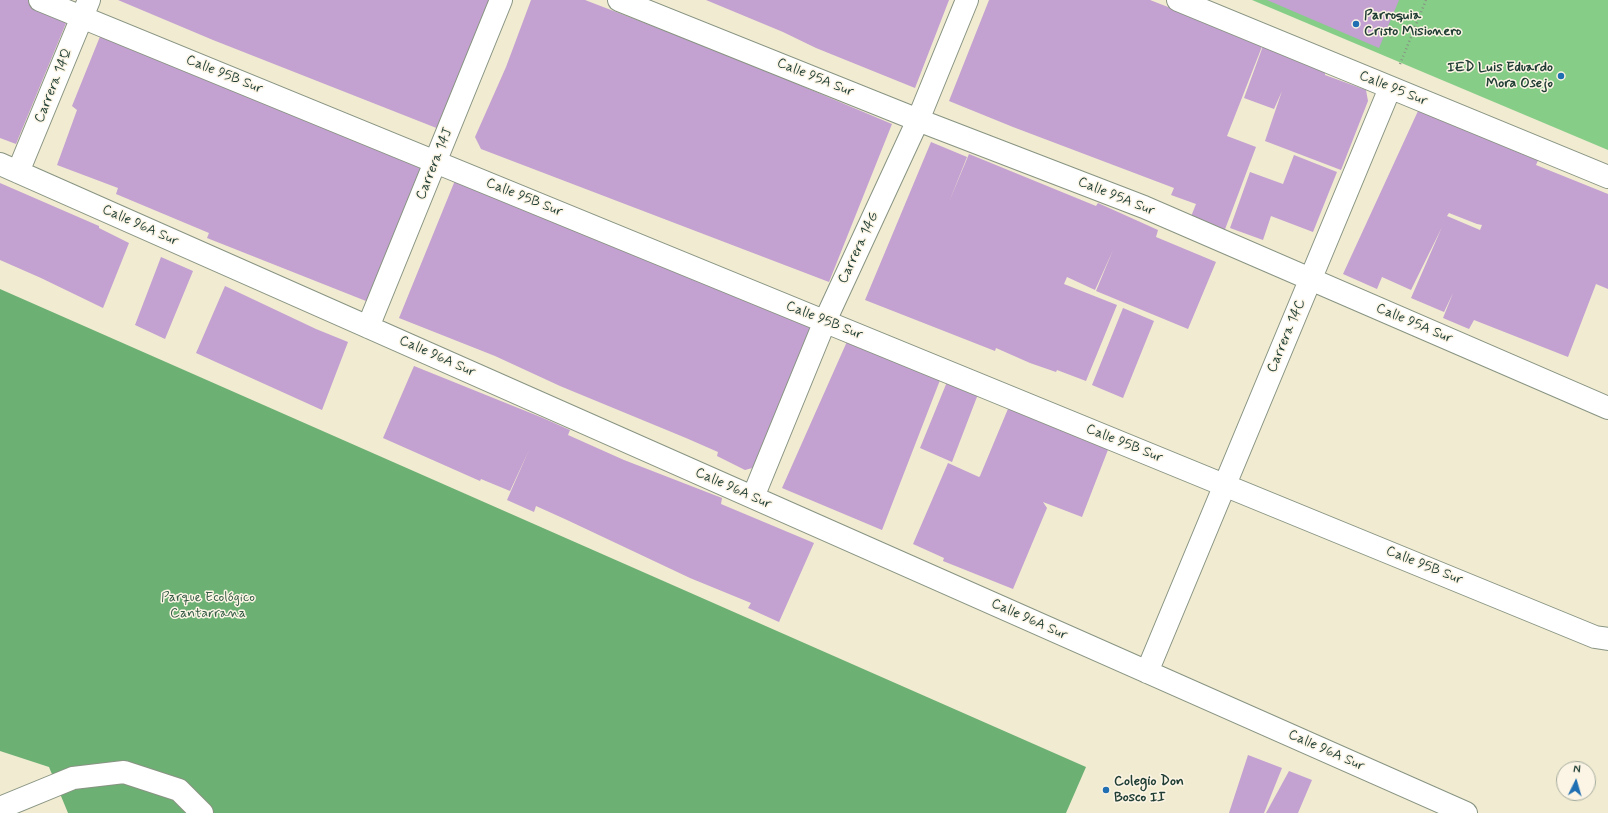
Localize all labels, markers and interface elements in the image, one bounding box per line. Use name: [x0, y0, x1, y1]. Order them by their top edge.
place label: Parroquia Cristo Misionero: [1364, 8, 1461, 40]
marker: Parroquia Cristo Misionero: [1351, 19, 1361, 29]
street label: Carrera 14Q: [31, 46, 77, 126]
street label: Calle 95B Sur: [183, 52, 265, 98]
street label: Calle 95A Sur: [774, 55, 856, 101]
place label: IED Luis Eduardo Mora Osejo: [1447, 60, 1553, 92]
street label: Calle 95 Sur: [1356, 68, 1430, 110]
marker: IED Luis Eduardo Mora Osejo: [1556, 71, 1566, 81]
street label: Carrera 14J: [413, 125, 457, 203]
street label: Calle 95A Sur: [1075, 174, 1157, 220]
street label: Calle 95B Sur: [483, 175, 565, 221]
street label: Calle 96A Sur: [99, 202, 181, 250]
street label: Carrera 14G: [835, 209, 883, 287]
street label: Carrera 14C: [1264, 297, 1310, 375]
street label: Calle 95B Sur: [783, 298, 865, 344]
street label: Calle 95A Sur: [1373, 300, 1455, 348]
street label: Calle 96A Sur: [396, 333, 478, 381]
street label: Calle 95B Sur: [1083, 421, 1165, 467]
street label: Calle 96A Sur: [692, 465, 774, 513]
street label: Calle 95B Sur: [1383, 543, 1465, 589]
park label: Parque Ecológico Cantarrana: [161, 590, 255, 622]
street label: Calle 96A Sur: [988, 596, 1070, 644]
street label: Calle 96A Sur: [1285, 727, 1367, 775]
north arrow: [1556, 761, 1596, 801]
text: N: [1573, 763, 1581, 777]
place label: Colegio Don Bosco II: [1114, 774, 1184, 806]
marker: Colegio Don Bosco II: [1101, 785, 1111, 795]

